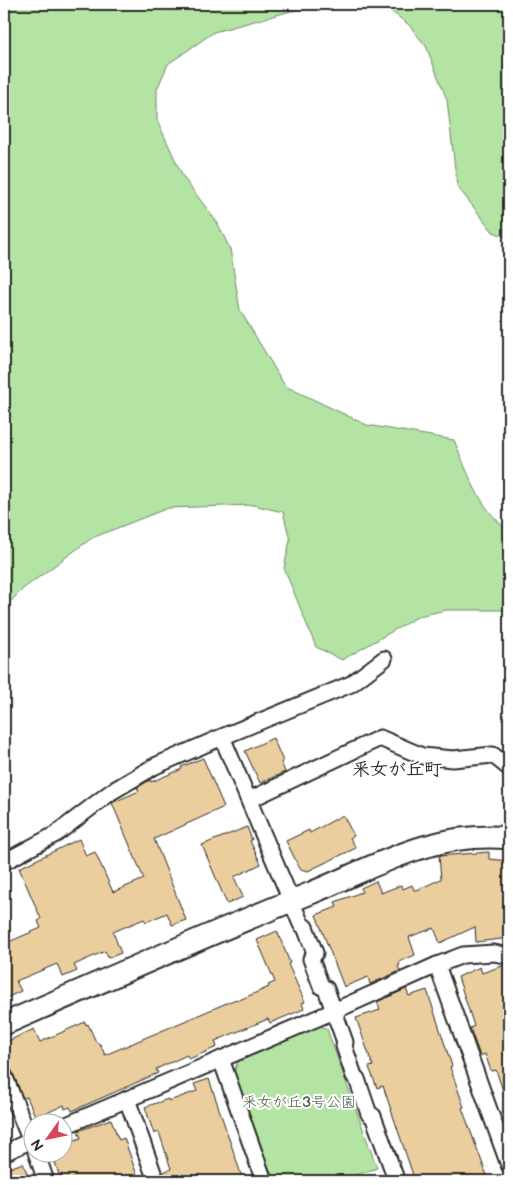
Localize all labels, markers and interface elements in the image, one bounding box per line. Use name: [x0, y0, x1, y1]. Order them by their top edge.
district label: 釆女が丘町: [352, 759, 442, 780]
park label: 釆女が丘3号公園: [242, 1093, 356, 1112]
north arrow: [22, 1112, 72, 1162]
text: N: [28, 1136, 48, 1154]

